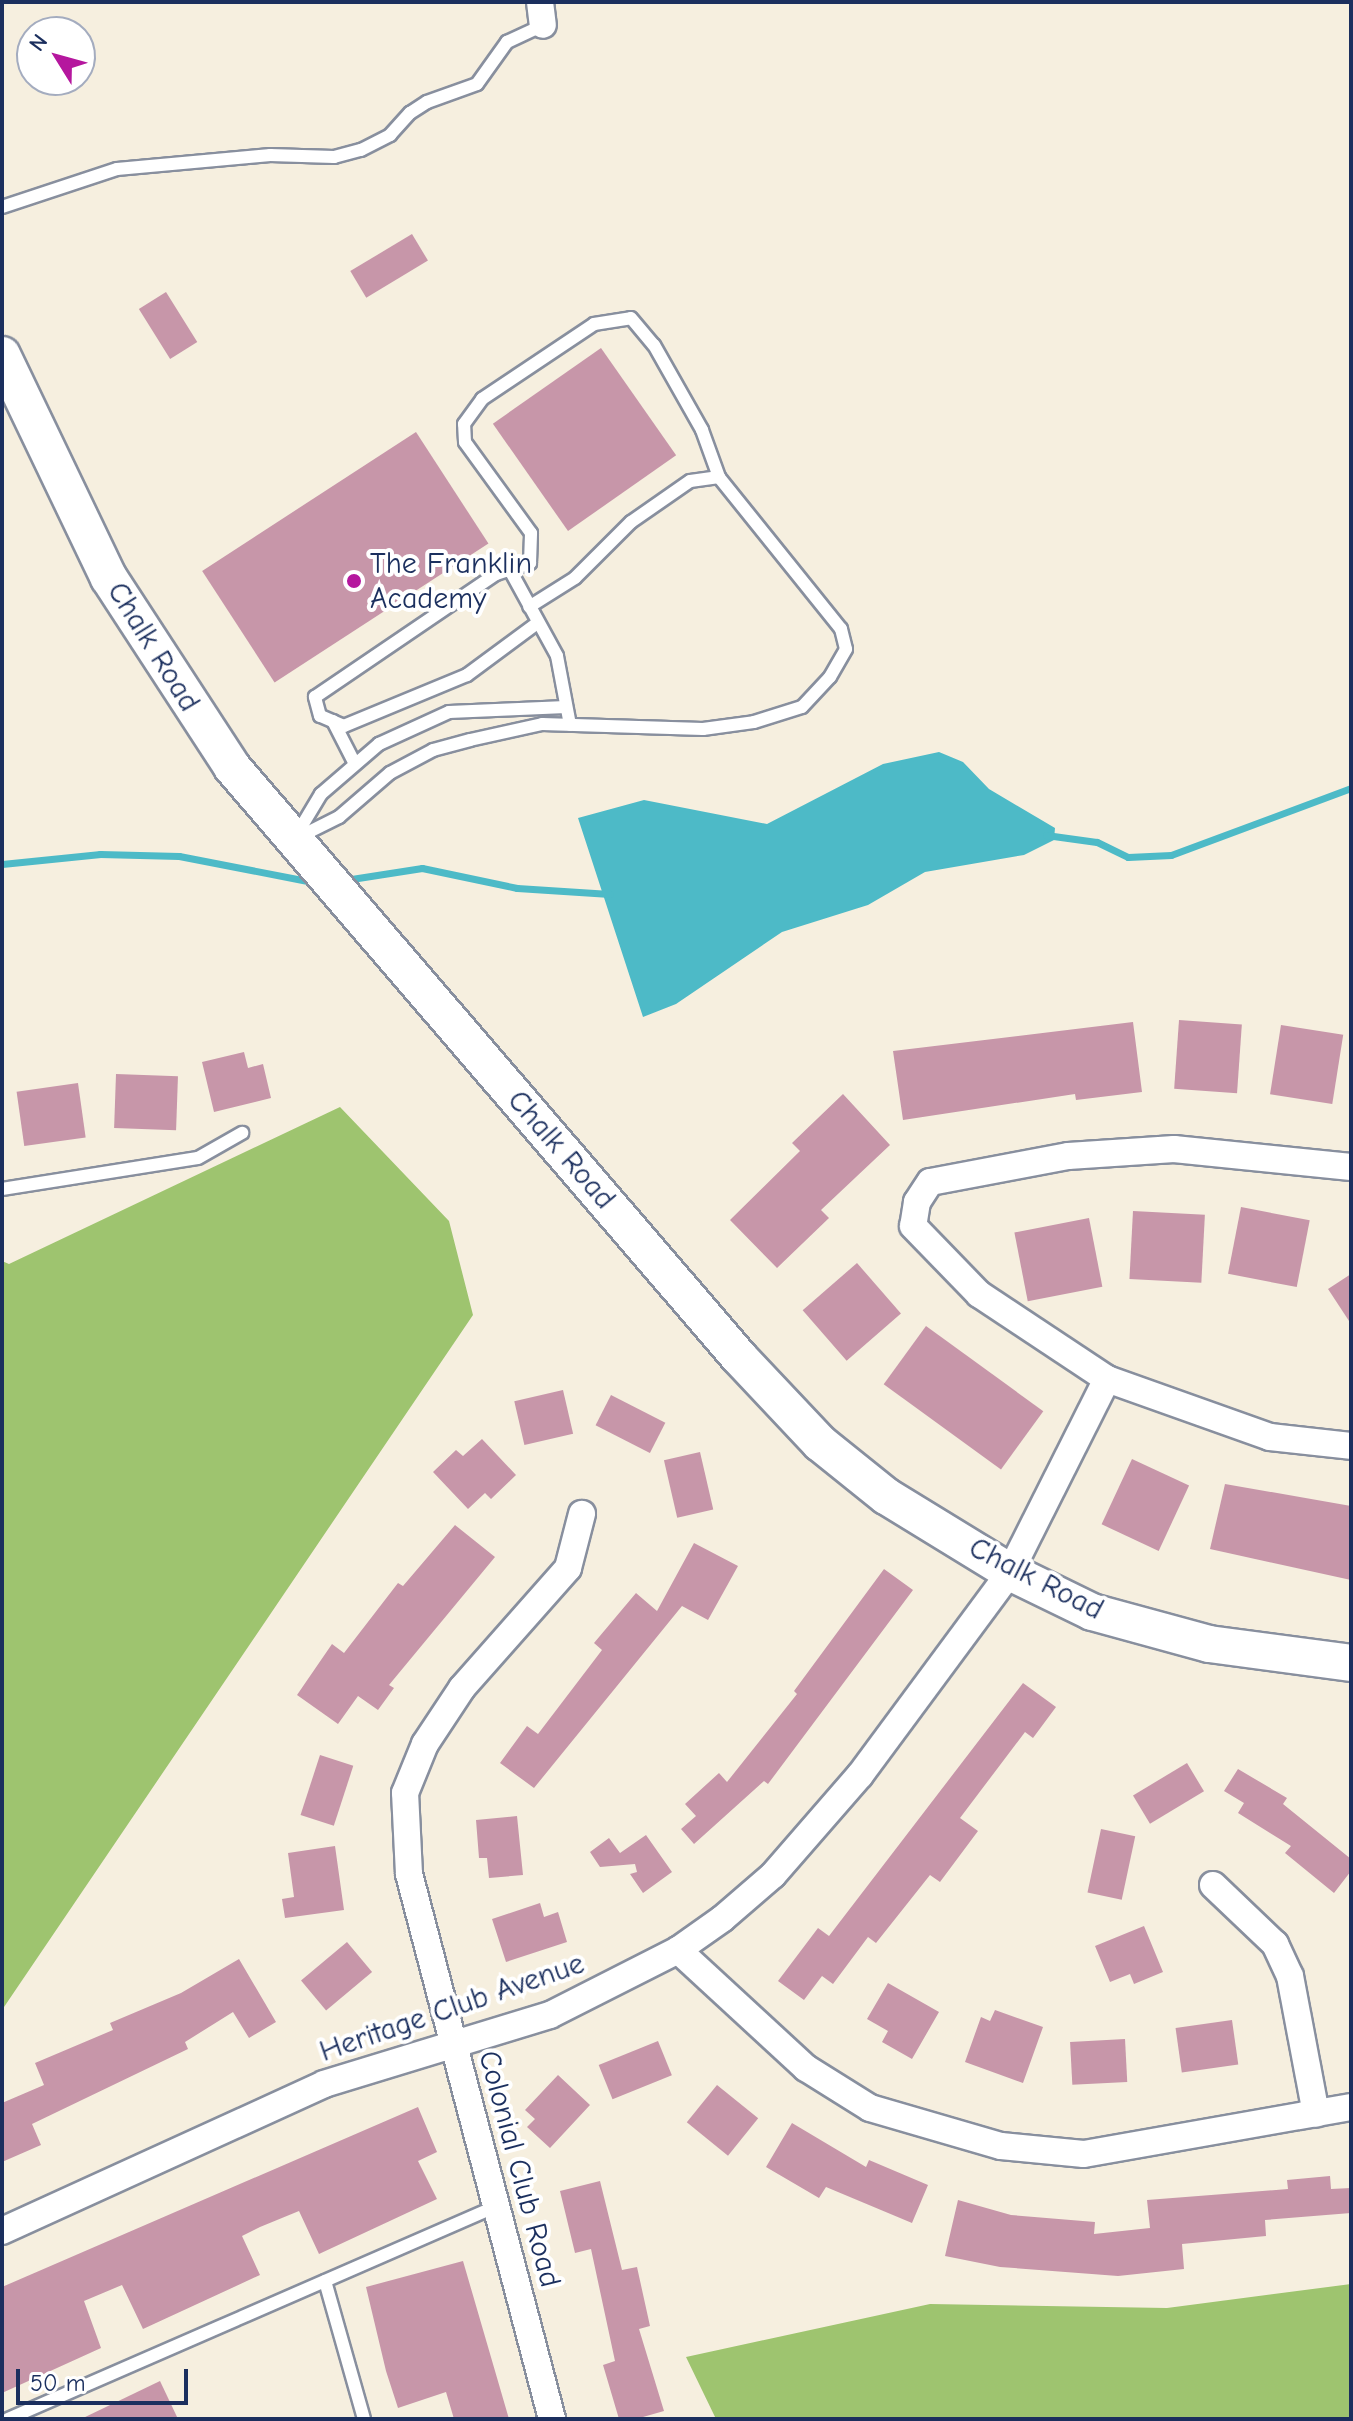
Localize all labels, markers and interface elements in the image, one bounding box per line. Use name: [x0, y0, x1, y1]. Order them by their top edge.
north arrow: [16, 16, 96, 96]
text: N: [24, 29, 53, 56]
place label: The Franklin Academy: [370, 546, 532, 616]
marker: The Franklin Academy: [345, 572, 363, 590]
street label: Chalk Road: [99, 576, 207, 718]
street label: Chalk Road: [500, 1083, 622, 1217]
street label: Chalk Road: [963, 1530, 1109, 1628]
street label: Heritage Club Avenue: [315, 1946, 589, 2070]
street label: Colonial Club Road: [470, 2047, 568, 2291]
scale bar: [20, 2353, 192, 2403]
text: 50 m: [30, 2369, 86, 2397]

